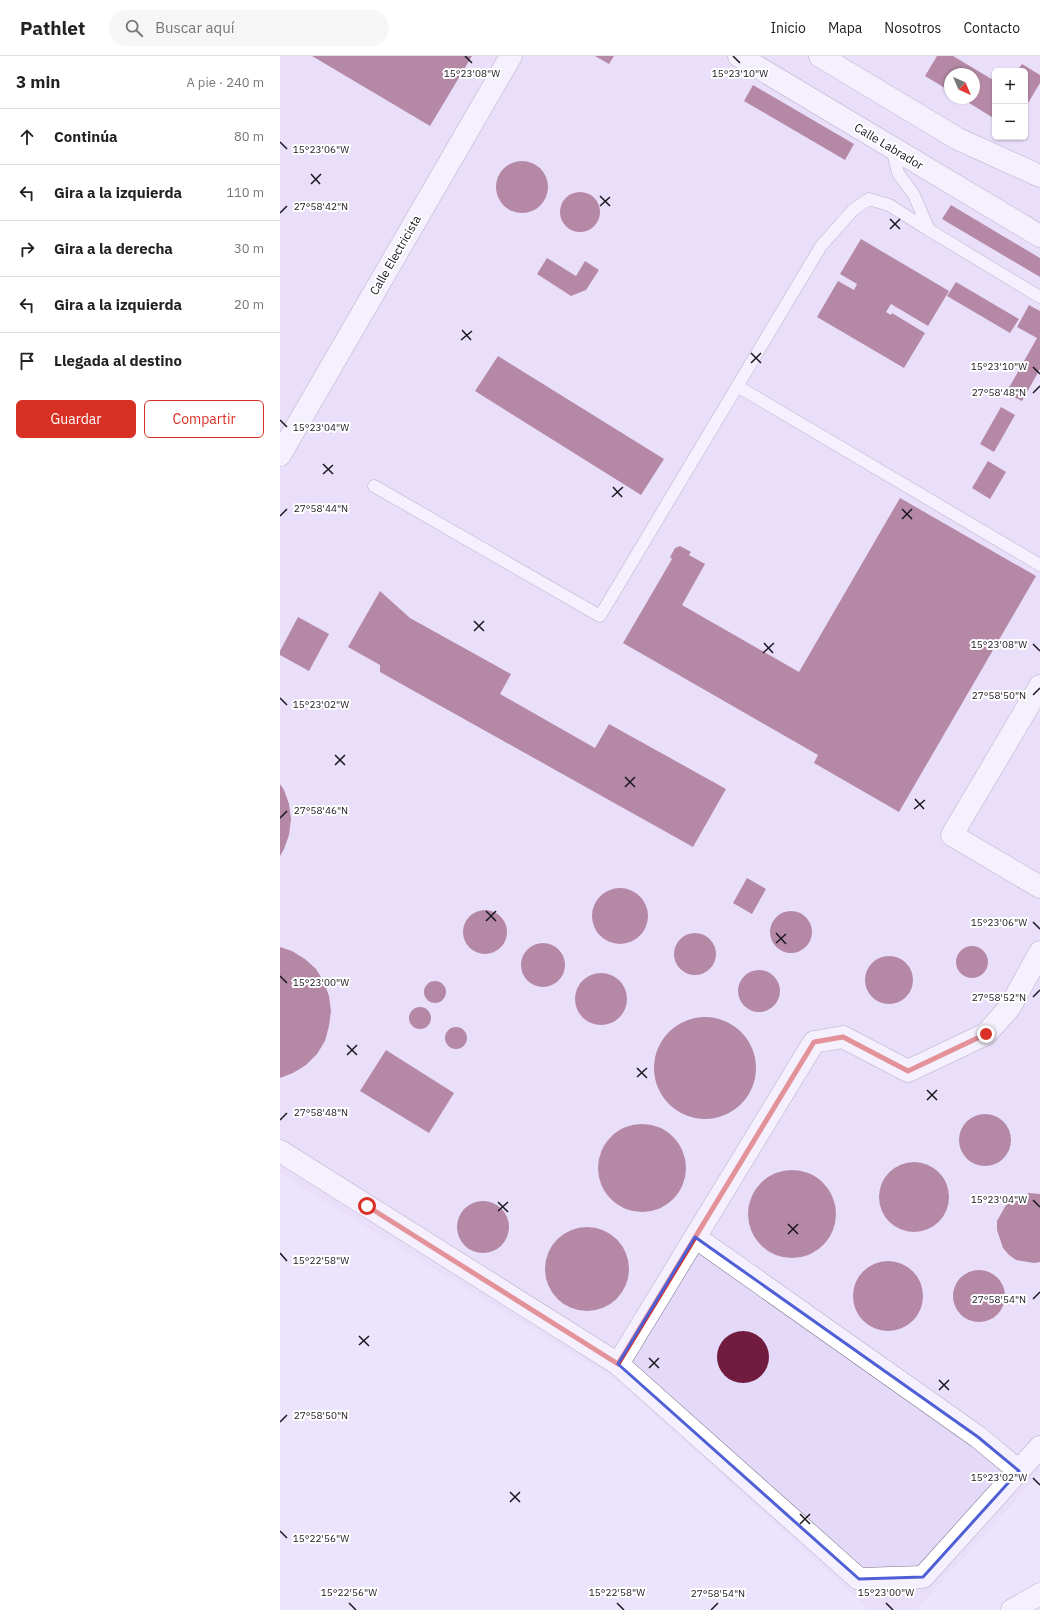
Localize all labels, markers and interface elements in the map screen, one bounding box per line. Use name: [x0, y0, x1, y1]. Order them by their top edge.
search box: [109, 10, 389, 46]
text: Pathlet: [20, 16, 85, 40]
icon: search: [123, 17, 145, 39]
text: Buscar aquí: [155, 18, 234, 37]
text: Inicio: [770, 19, 806, 37]
text: Mapa: [828, 19, 862, 37]
text: Nosotros: [884, 19, 941, 37]
text: Contacto: [963, 19, 1020, 37]
text: 15°23'08"W: [444, 67, 500, 80]
text: 15°23'10"W: [712, 67, 768, 80]
north arrow: [944, 68, 980, 104]
map controls: [992, 68, 1028, 140]
button: +: [992, 68, 1028, 104]
text: 3 min: [16, 71, 60, 93]
text: A pie · 240 m: [186, 74, 264, 91]
button: −: [992, 104, 1028, 140]
street label: Calle Labrador: [852, 119, 927, 173]
icon: ahead: [16, 126, 38, 148]
text: Continúa: [54, 127, 118, 146]
text: 80 m: [234, 128, 264, 145]
text: 15°23'06"W: [293, 143, 349, 156]
icon: left: [16, 182, 38, 204]
text: Gira a la izquierda: [54, 183, 182, 202]
text: 110 m: [226, 184, 264, 201]
text: 27°58'42"N: [294, 200, 348, 213]
street label: Calle Electricista: [366, 212, 424, 298]
icon: right: [16, 238, 38, 260]
text: Gira a la derecha: [54, 239, 173, 258]
text: 30 m: [234, 240, 264, 257]
icon: left: [16, 294, 38, 316]
text: Gira a la izquierda: [54, 295, 182, 314]
text: 20 m: [234, 296, 264, 313]
icon: arrive: [16, 350, 38, 372]
text: Llegada al destino: [54, 351, 182, 370]
text: 15°23'10"W: [971, 360, 1027, 373]
text: 27°58'48"N: [972, 386, 1026, 399]
button: Guardar: [16, 400, 136, 438]
button: Compartir: [144, 400, 264, 438]
text: 15°23'04"W: [293, 421, 349, 434]
text: 27°58'44"N: [294, 502, 348, 515]
text: 15°23'08"W: [971, 638, 1027, 651]
text: 27°58'50"N: [972, 689, 1026, 702]
text: 15°23'02"W: [293, 698, 349, 711]
text: 27°58'46"N: [294, 804, 348, 817]
text: 15°23'06"W: [971, 916, 1027, 929]
text: 15°23'00"W: [293, 976, 349, 989]
text: 27°58'52"N: [972, 991, 1026, 1004]
route end: [977, 1025, 995, 1043]
text: 27°58'48"N: [294, 1106, 348, 1119]
text: 15°23'04"W: [971, 1193, 1027, 1206]
route start: [358, 1197, 376, 1215]
text: 15°22'58"W: [293, 1254, 349, 1267]
text: 27°58'54"N: [972, 1293, 1026, 1306]
text: 27°58'50"N: [294, 1409, 348, 1422]
text: 15°23'02"W: [971, 1471, 1027, 1484]
text: 15°22'56"W: [293, 1532, 349, 1545]
text: 15°22'56"W: [321, 1586, 377, 1599]
text: 15°22'58"W: [589, 1586, 645, 1599]
text: 15°23'00"W: [858, 1586, 914, 1599]
text: 27°58'54"N: [691, 1587, 745, 1600]

